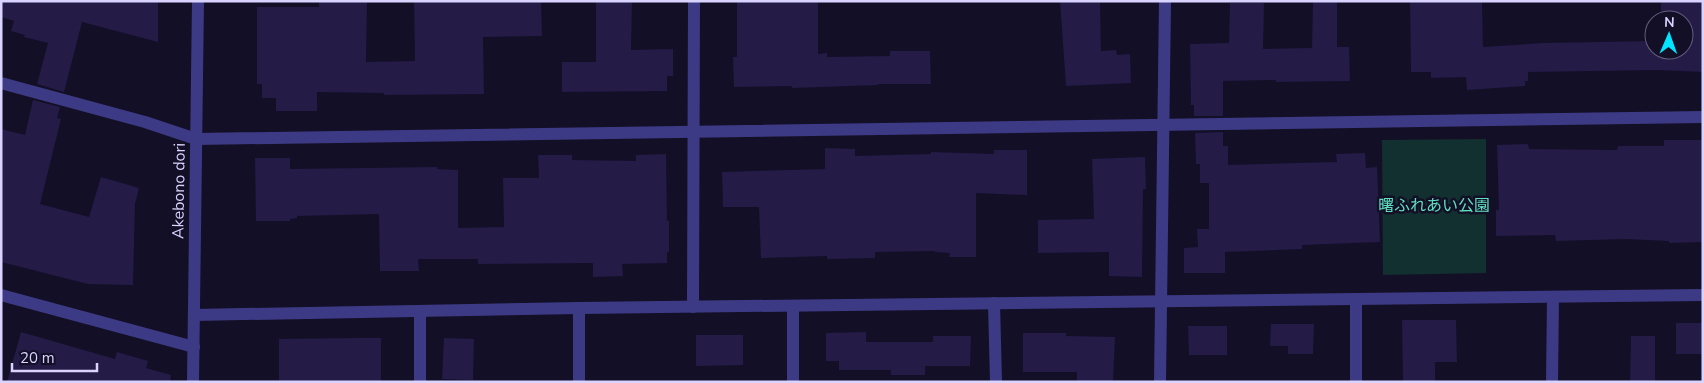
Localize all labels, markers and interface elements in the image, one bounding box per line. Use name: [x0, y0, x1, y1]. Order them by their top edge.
north arrow: [1644, 10, 1694, 60]
text: N: [1664, 13, 1675, 32]
street label: Akebono dori: [167, 143, 191, 239]
park label: 曙ふれあい公園: [1378, 195, 1490, 217]
scale bar: [12, 340, 98, 372]
text: 20 m: [20, 348, 55, 368]

